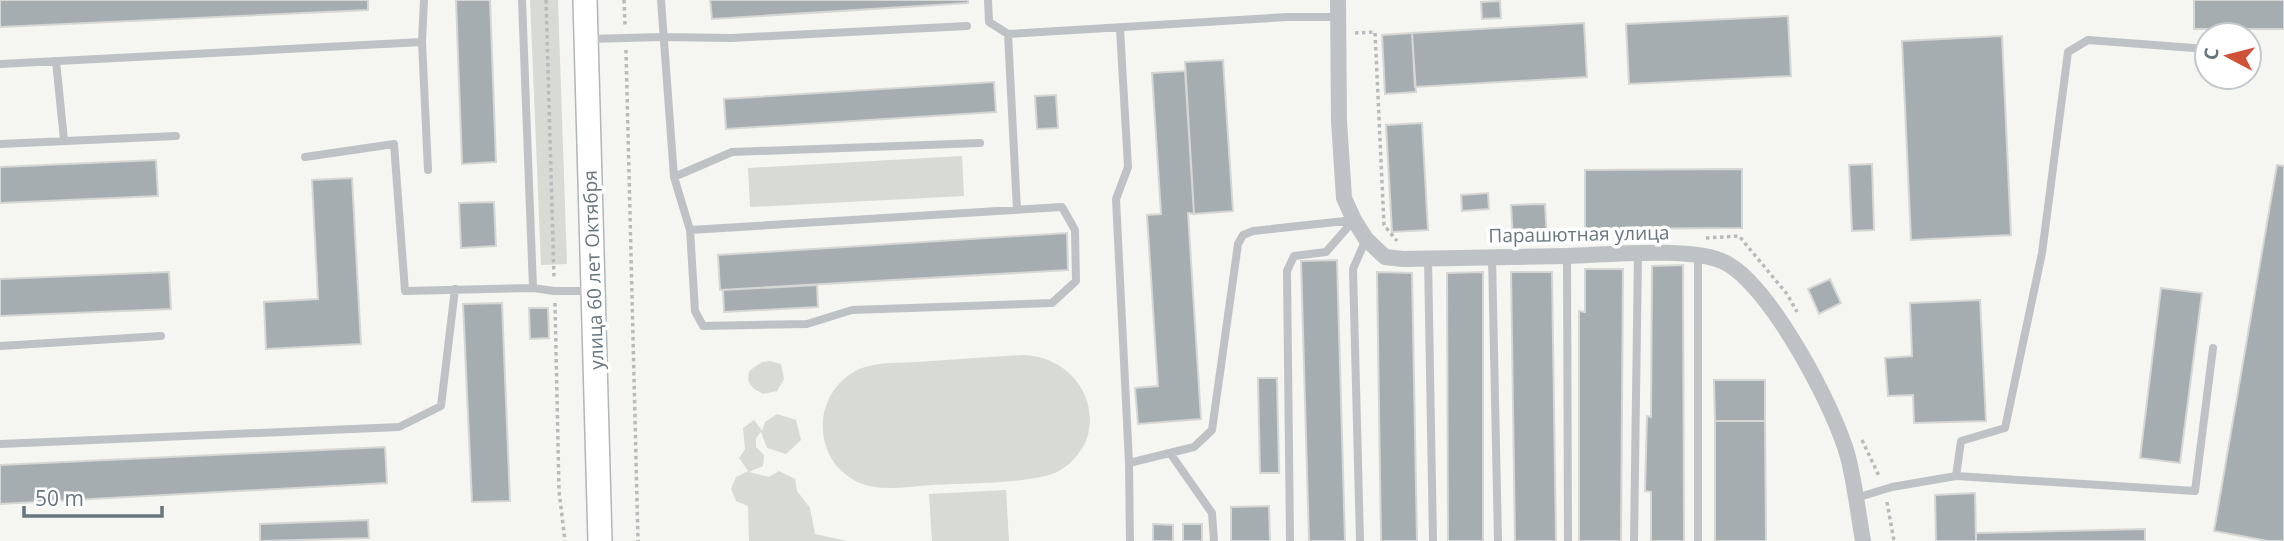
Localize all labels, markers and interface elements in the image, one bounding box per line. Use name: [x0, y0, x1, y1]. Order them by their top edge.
north arrow: [2193, 21, 2263, 91]
text: С: [2197, 46, 2225, 62]
street label: улица 60 лет Октября: [577, 170, 609, 370]
street label: Парашютная улица: [1488, 219, 1670, 249]
scale bar: [24, 475, 163, 518]
text: 50 m: [35, 484, 84, 512]

